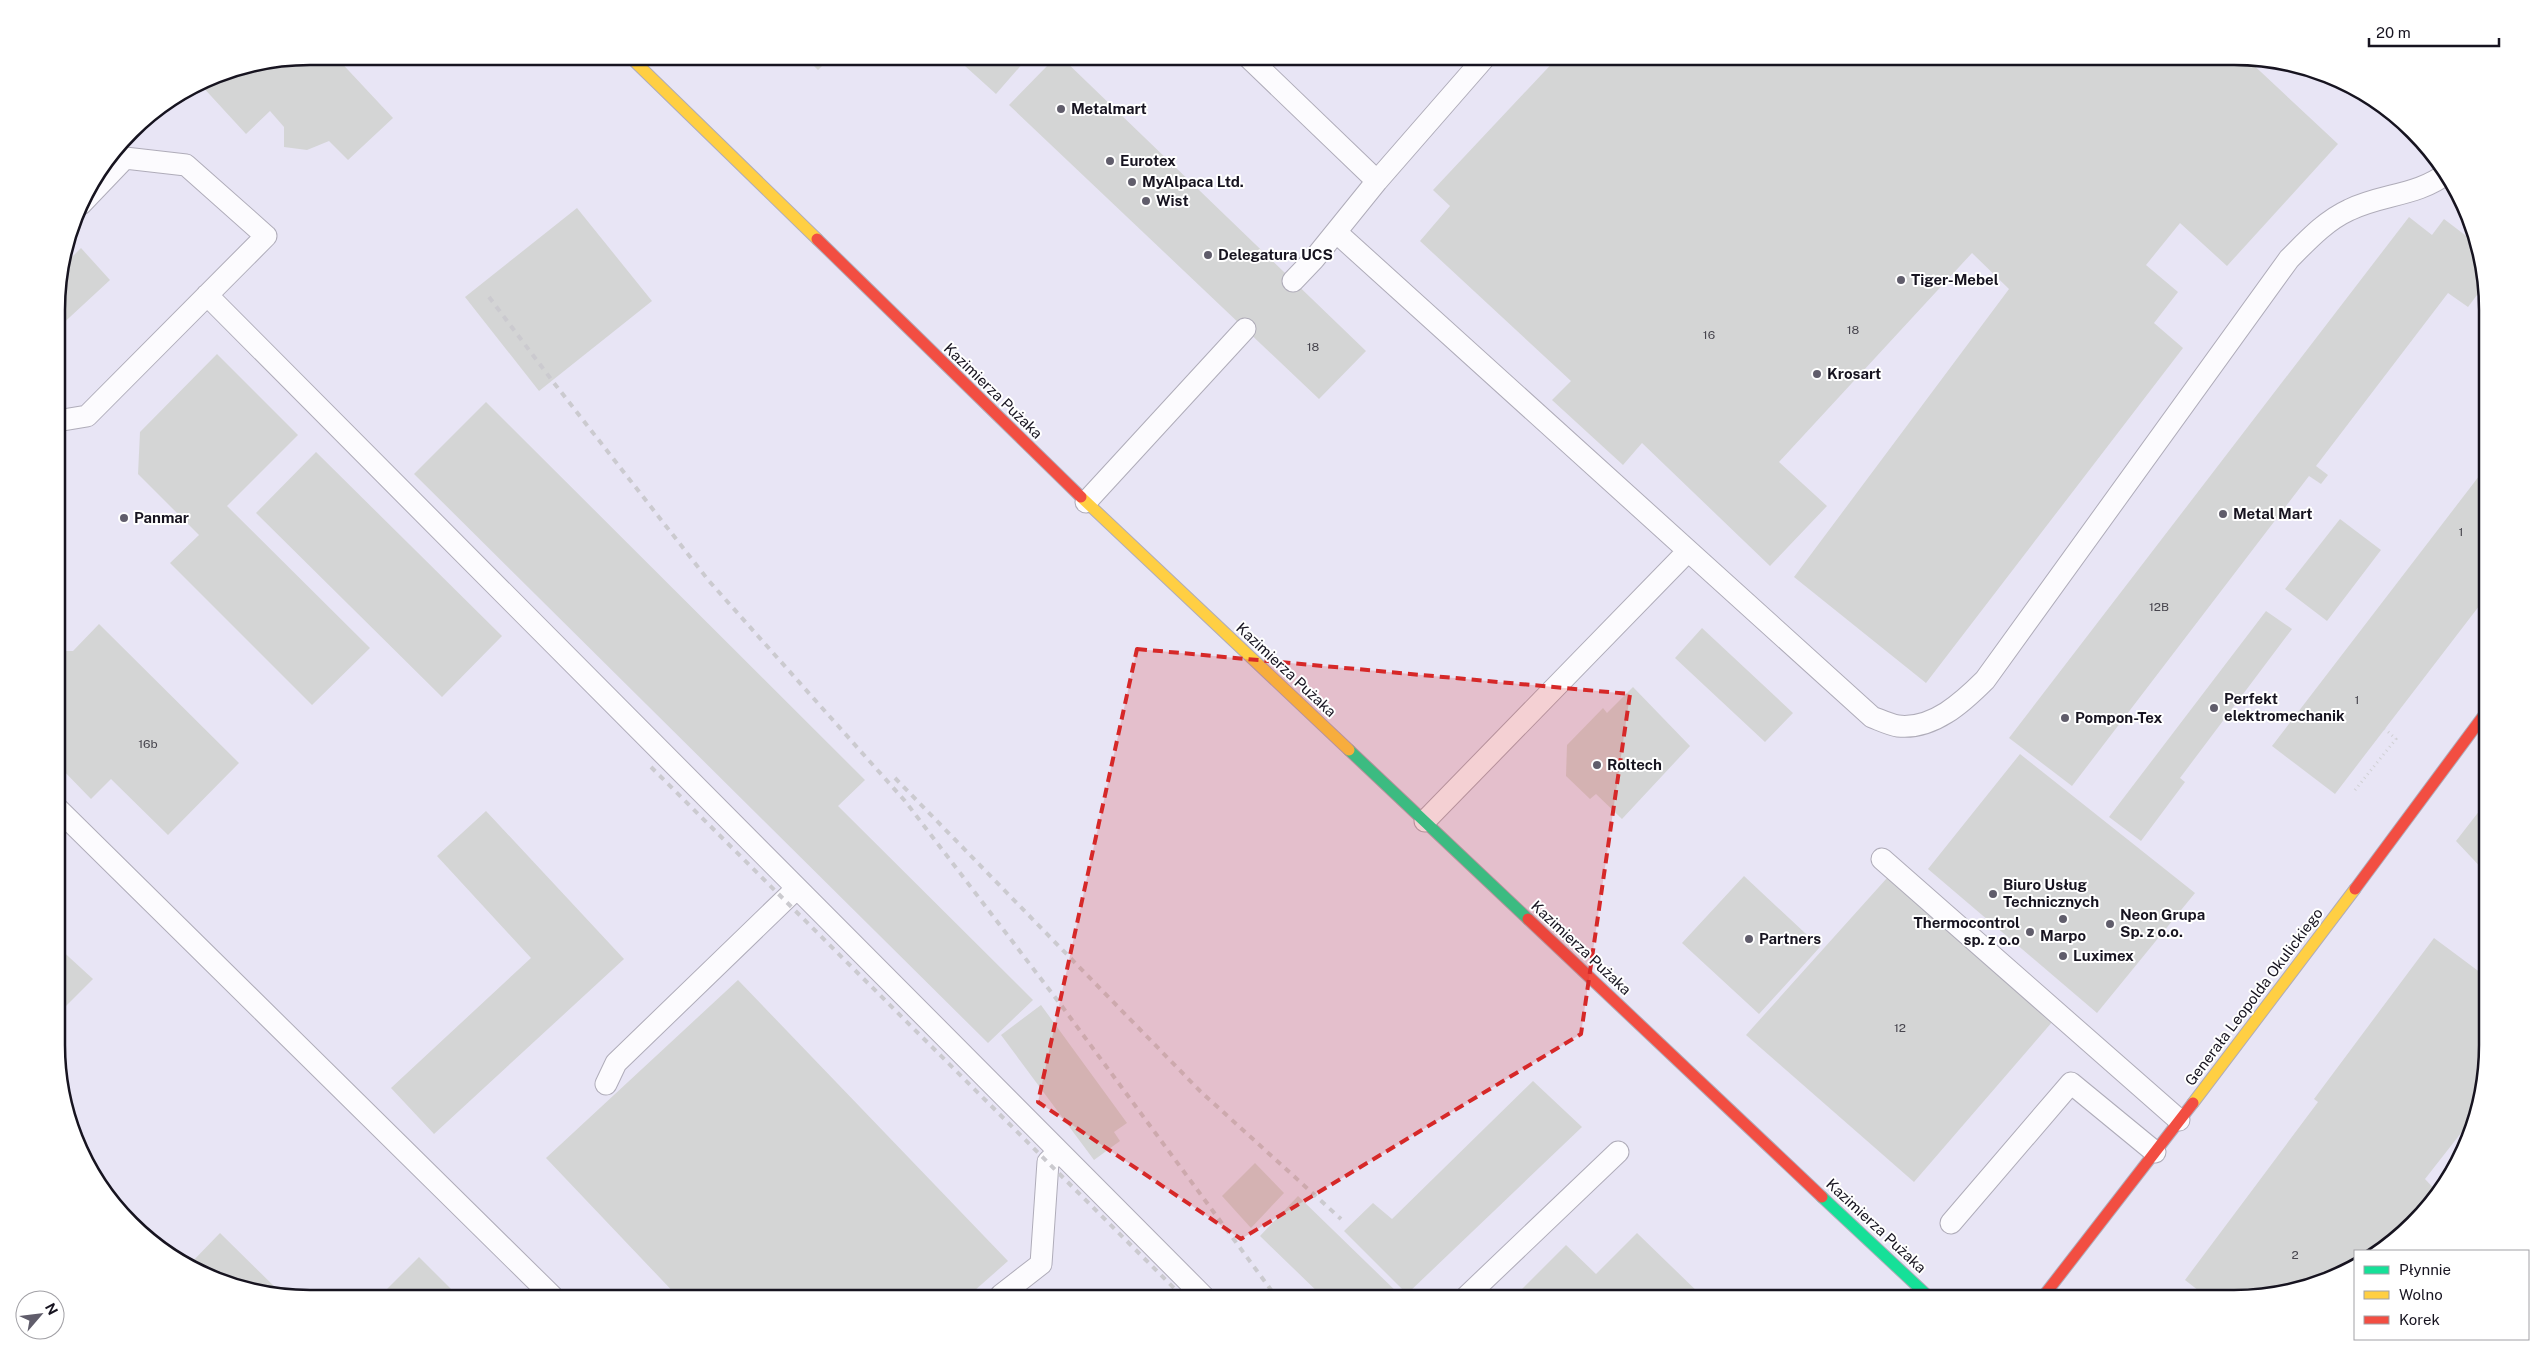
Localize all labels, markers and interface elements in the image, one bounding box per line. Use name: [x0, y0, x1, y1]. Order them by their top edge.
scale bar: [2369, 15, 2499, 47]
text: 20 m: [2376, 24, 2411, 41]
place label: Metalmart: [1071, 100, 1147, 117]
marker: Metalmart: [1055, 103, 1067, 115]
place label: Eurotex: [1120, 152, 1176, 169]
marker: Eurotex: [1104, 155, 1116, 167]
place label: MyAlpaca Ltd.: [1142, 173, 1244, 190]
marker: MyAlpaca Ltd.: [1126, 176, 1138, 188]
place label: Wist: [1156, 192, 1189, 209]
marker: Wist: [1140, 195, 1152, 207]
place label: Delegatura UCS: [1218, 246, 1333, 263]
marker: Delegatura UCS: [1202, 249, 1214, 261]
place label: Tiger-Mebel: [1911, 271, 1999, 288]
marker: Tiger-Mebel: [1895, 274, 1907, 286]
house number: 18: [1847, 323, 1860, 337]
house number: 16: [1703, 328, 1715, 342]
street label: Kazimierza Pużaka: [941, 339, 1046, 442]
house number: 18: [1307, 340, 1320, 354]
place label: Krosart: [1827, 365, 1881, 382]
marker: Krosart: [1811, 368, 1823, 380]
place label: Metal Mart: [2233, 505, 2313, 522]
marker: Metal Mart: [2217, 508, 2229, 520]
place label: Panmar: [134, 509, 189, 526]
marker: Panmar: [118, 512, 130, 524]
house number: 1: [2459, 525, 2463, 539]
house number: 12B: [2149, 600, 2169, 614]
street label: Kazimierza Pużaka: [1233, 619, 1340, 720]
place label: Perfekt elektromechanik: [2224, 690, 2345, 724]
house number: 1: [2355, 693, 2359, 707]
marker: Perfekt elektromechanik: [2208, 702, 2220, 714]
place label: Pompon-Tex: [2075, 709, 2162, 726]
marker: Pompon-Tex: [2059, 712, 2071, 724]
house number: 16b: [138, 737, 158, 751]
place label: Roltech: [1607, 756, 1662, 773]
marker: Roltech: [1591, 759, 1603, 771]
place label: Biuro Usług Technicznych: [2003, 876, 2099, 910]
marker: Biuro Usług Technicznych: [1987, 888, 1999, 900]
street label: Kazimierza Pużaka: [1528, 897, 1635, 998]
street label: Generała Leopolda Okulickiego: [2181, 905, 2326, 1089]
place label: Neon Grupa Sp. z o.o.: [2120, 906, 2205, 940]
marker: Marpo: [2057, 913, 2069, 925]
place label: Thermocontrol sp. z o.o: [1914, 914, 2020, 948]
marker: Neon Grupa Sp. z o.o.: [2104, 918, 2116, 930]
marker: Thermocontrol sp. z o.o: [2024, 926, 2036, 938]
place label: Marpo: [2040, 927, 2086, 944]
place label: Partners: [1759, 930, 1821, 947]
marker: Partners: [1743, 933, 1755, 945]
place label: Luximex: [2073, 947, 2134, 964]
marker: Luximex: [2057, 950, 2069, 962]
house number: 12: [1894, 1021, 1906, 1035]
street label: Kazimierza Pużaka: [1823, 1175, 1930, 1276]
house number: 2: [2291, 1248, 2299, 1262]
legend: [2354, 1250, 2529, 1340]
text: Płynnie: [2399, 1261, 2451, 1278]
text: Wolno: [2399, 1286, 2443, 1303]
north arrow: [15, 1290, 65, 1340]
text: N: [42, 1300, 61, 1317]
text: Korek: [2399, 1311, 2440, 1328]

